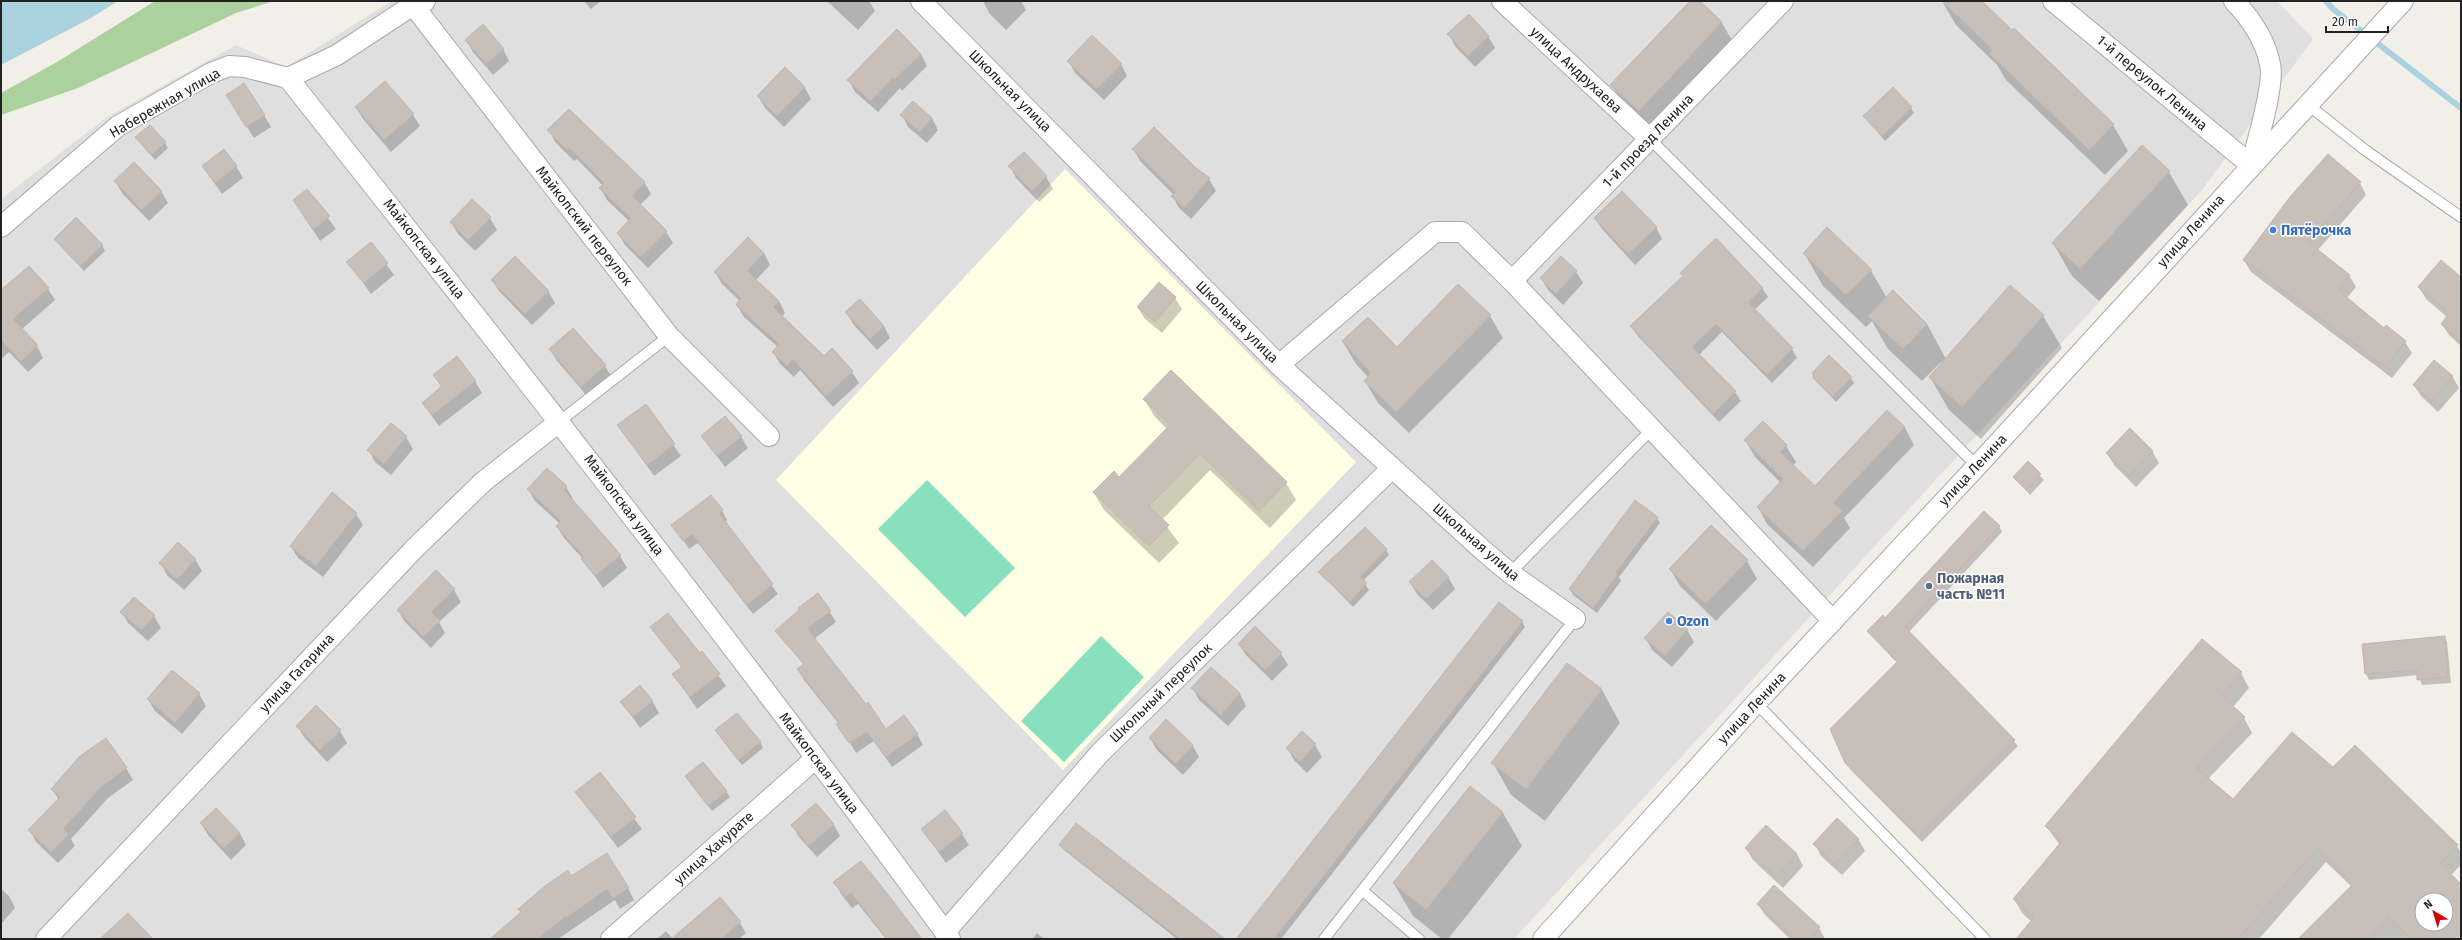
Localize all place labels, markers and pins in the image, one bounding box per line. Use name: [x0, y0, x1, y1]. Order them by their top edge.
place label: Пятёрочка: [2281, 222, 2352, 239]
marker: Пятёрочка: [2268, 225, 2278, 235]
place label: Пожарная часть №11: [1937, 570, 2005, 603]
marker: Пожарная часть №11: [1924, 581, 1934, 591]
place label: Ozon: [1677, 613, 1709, 630]
marker: Ozon: [1664, 616, 1674, 626]

